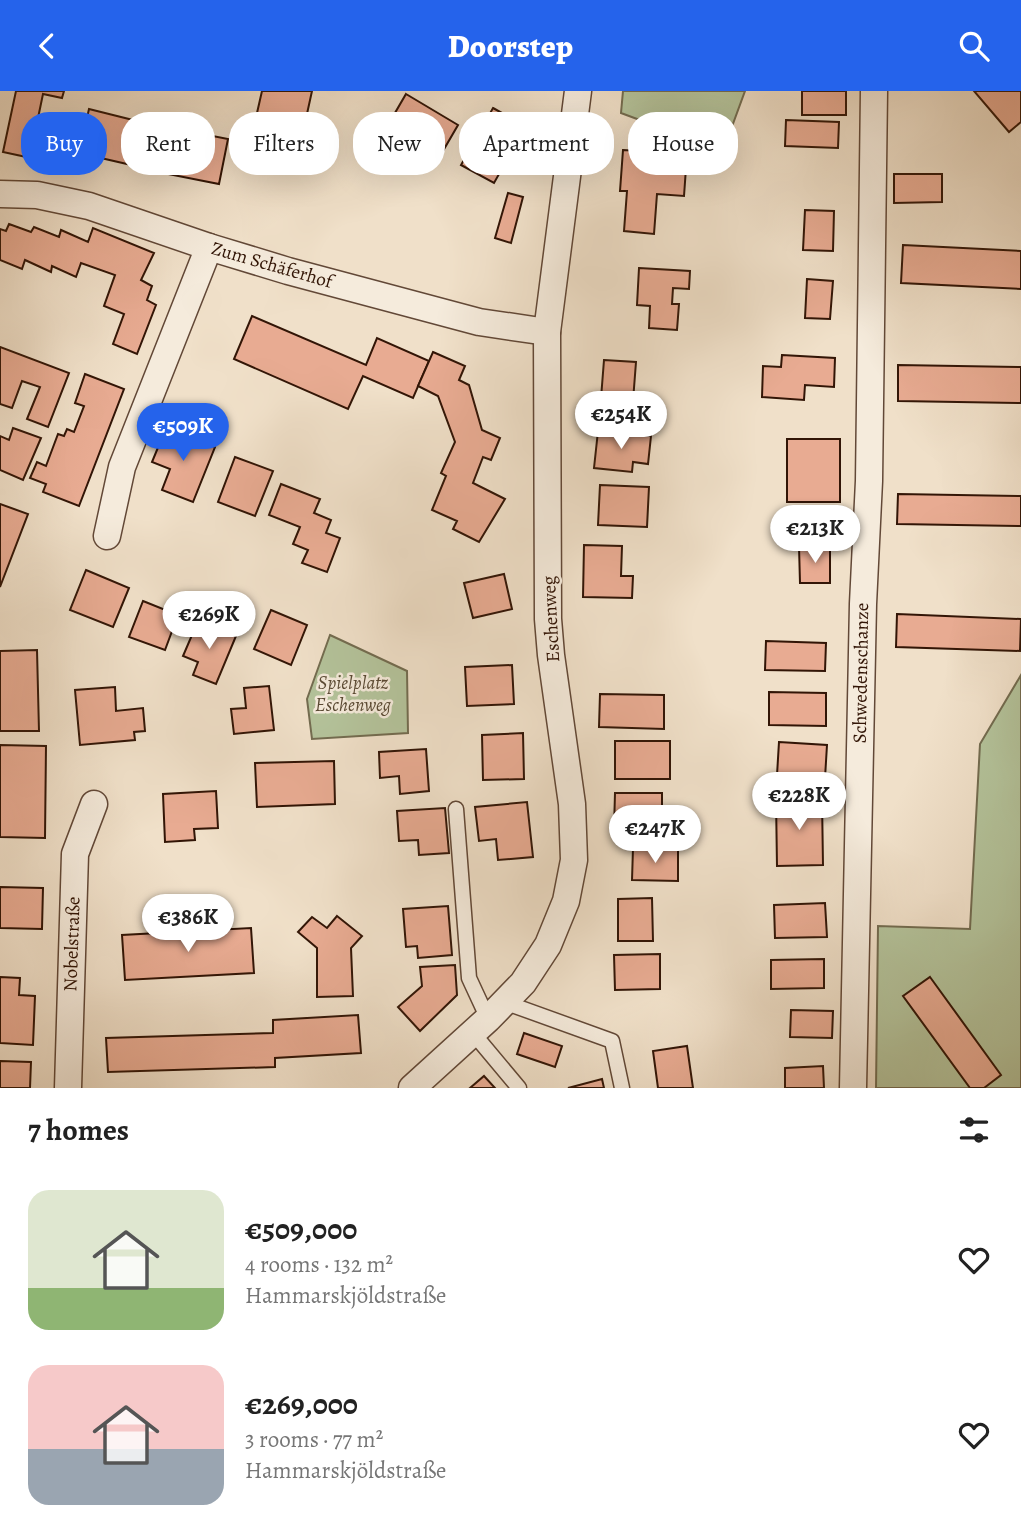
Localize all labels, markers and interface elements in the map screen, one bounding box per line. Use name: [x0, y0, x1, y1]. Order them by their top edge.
text: Doorstep: [448, 24, 573, 68]
icon: back: [28, 27, 66, 65]
icon: search: [955, 27, 993, 65]
chip: Buy: [21, 112, 107, 175]
chip: Rent: [121, 112, 215, 175]
chip: Filters: [229, 112, 339, 175]
chip: New: [353, 112, 445, 175]
chip: Apartment: [459, 112, 614, 175]
chip: House: [628, 112, 738, 175]
street label: Zum Schäferhof: [208, 235, 338, 295]
pin: €254K: [572, 391, 670, 451]
text: €254K: [591, 398, 651, 429]
pin: €509K: [134, 403, 232, 463]
text: €509K: [153, 410, 213, 441]
pin: €213K: [766, 505, 864, 565]
text: €213K: [786, 512, 844, 543]
street label: Eschenweg: [536, 575, 566, 663]
pin: €269K: [160, 591, 258, 651]
text: €269K: [179, 598, 239, 629]
street label: Schwedenschanze: [847, 602, 875, 744]
park label: Spielplatz Eschenweg: [315, 670, 392, 718]
pin: €228K: [750, 773, 848, 832]
text: €228K: [768, 779, 830, 810]
pin: €247K: [606, 805, 704, 865]
text: €247K: [625, 812, 685, 843]
pin: €386K: [139, 895, 237, 954]
street label: Nobelstraße: [57, 896, 87, 992]
text: €386K: [158, 901, 218, 932]
text: 7 homes: [28, 1110, 129, 1150]
icon: filters: [955, 1111, 993, 1149]
text: €509,000: [245, 1209, 357, 1249]
icon: home: [84, 1218, 168, 1302]
icon: heart: [955, 1241, 993, 1279]
text: 4 rooms · 132 m²: [245, 1249, 393, 1280]
text: Hammarskjöldstraße: [245, 1280, 446, 1311]
text: €269,000: [245, 1384, 358, 1424]
icon: home: [84, 1393, 168, 1477]
icon: heart: [955, 1416, 993, 1454]
text: 3 rooms · 77 m²: [245, 1424, 383, 1455]
text: Hammarskjöldstraße: [245, 1455, 446, 1486]

